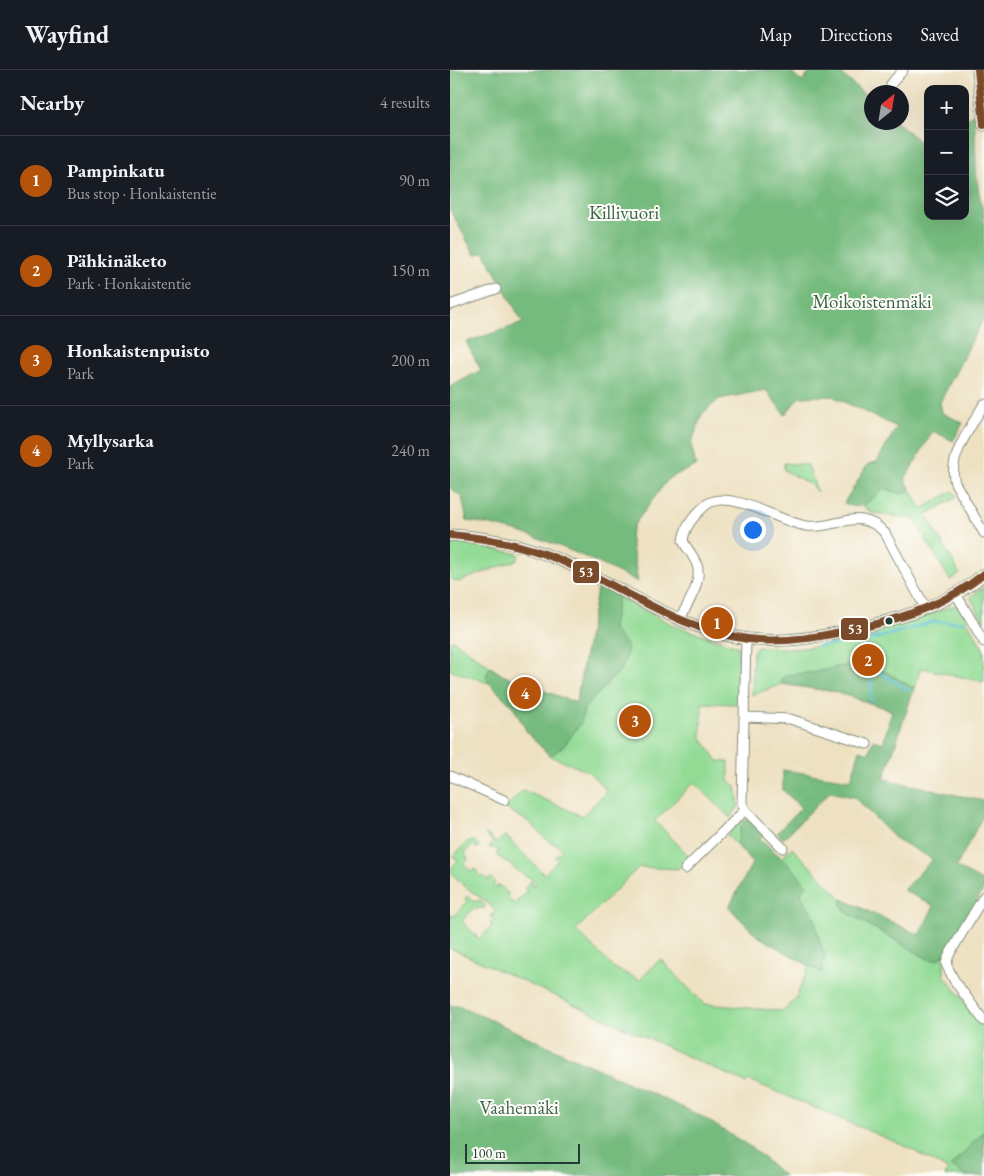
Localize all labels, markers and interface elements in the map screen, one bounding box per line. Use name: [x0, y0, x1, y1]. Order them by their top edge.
text: Wayfind: [25, 19, 109, 50]
text: Map: [760, 23, 792, 46]
text: Directions: [820, 23, 892, 46]
text: Saved: [920, 23, 959, 46]
north arrow: [864, 85, 909, 130]
map controls: [924, 85, 969, 220]
button: +: [924, 85, 969, 130]
text: Nearby: [20, 89, 84, 116]
text: 4 results: [380, 92, 430, 113]
button: −: [924, 130, 969, 175]
text: Pampinkatu: [67, 158, 165, 183]
text: 1: [32, 170, 40, 191]
text: 90 m: [399, 170, 430, 191]
button: layers: [924, 175, 969, 220]
text: Bus stop · Honkaistentie: [67, 183, 216, 204]
park label: Killivuori: [589, 200, 659, 225]
text: Pähkinäketo: [67, 248, 167, 273]
text: 2: [32, 260, 40, 281]
text: 150 m: [391, 260, 430, 281]
text: Park · Honkaistentie: [67, 273, 191, 294]
park label: Moikoistenmäki: [812, 289, 932, 314]
text: Honkaistenpuisto: [67, 338, 210, 363]
text: 3: [32, 350, 40, 371]
text: 200 m: [391, 350, 430, 371]
text: Park: [67, 363, 94, 384]
text: Myllysarka: [67, 428, 154, 453]
text: 4: [32, 440, 40, 461]
text: 240 m: [391, 440, 430, 461]
text: Park: [67, 453, 94, 474]
your location: [740, 517, 766, 543]
line badge: 53: [572, 560, 600, 584]
text: 53: [579, 563, 593, 581]
pin: 1: [701, 604, 733, 642]
unlabelled marker: [884, 616, 894, 626]
line badge: 53: [840, 617, 869, 641]
text: 53: [848, 620, 862, 638]
pin: 2: [852, 641, 884, 679]
pin: 4: [509, 674, 541, 712]
pin: 3: [619, 702, 651, 740]
park label: Vaahemäki: [479, 1095, 559, 1120]
scale bar: [465, 1141, 580, 1164]
text: 100 m: [472, 1144, 506, 1162]

